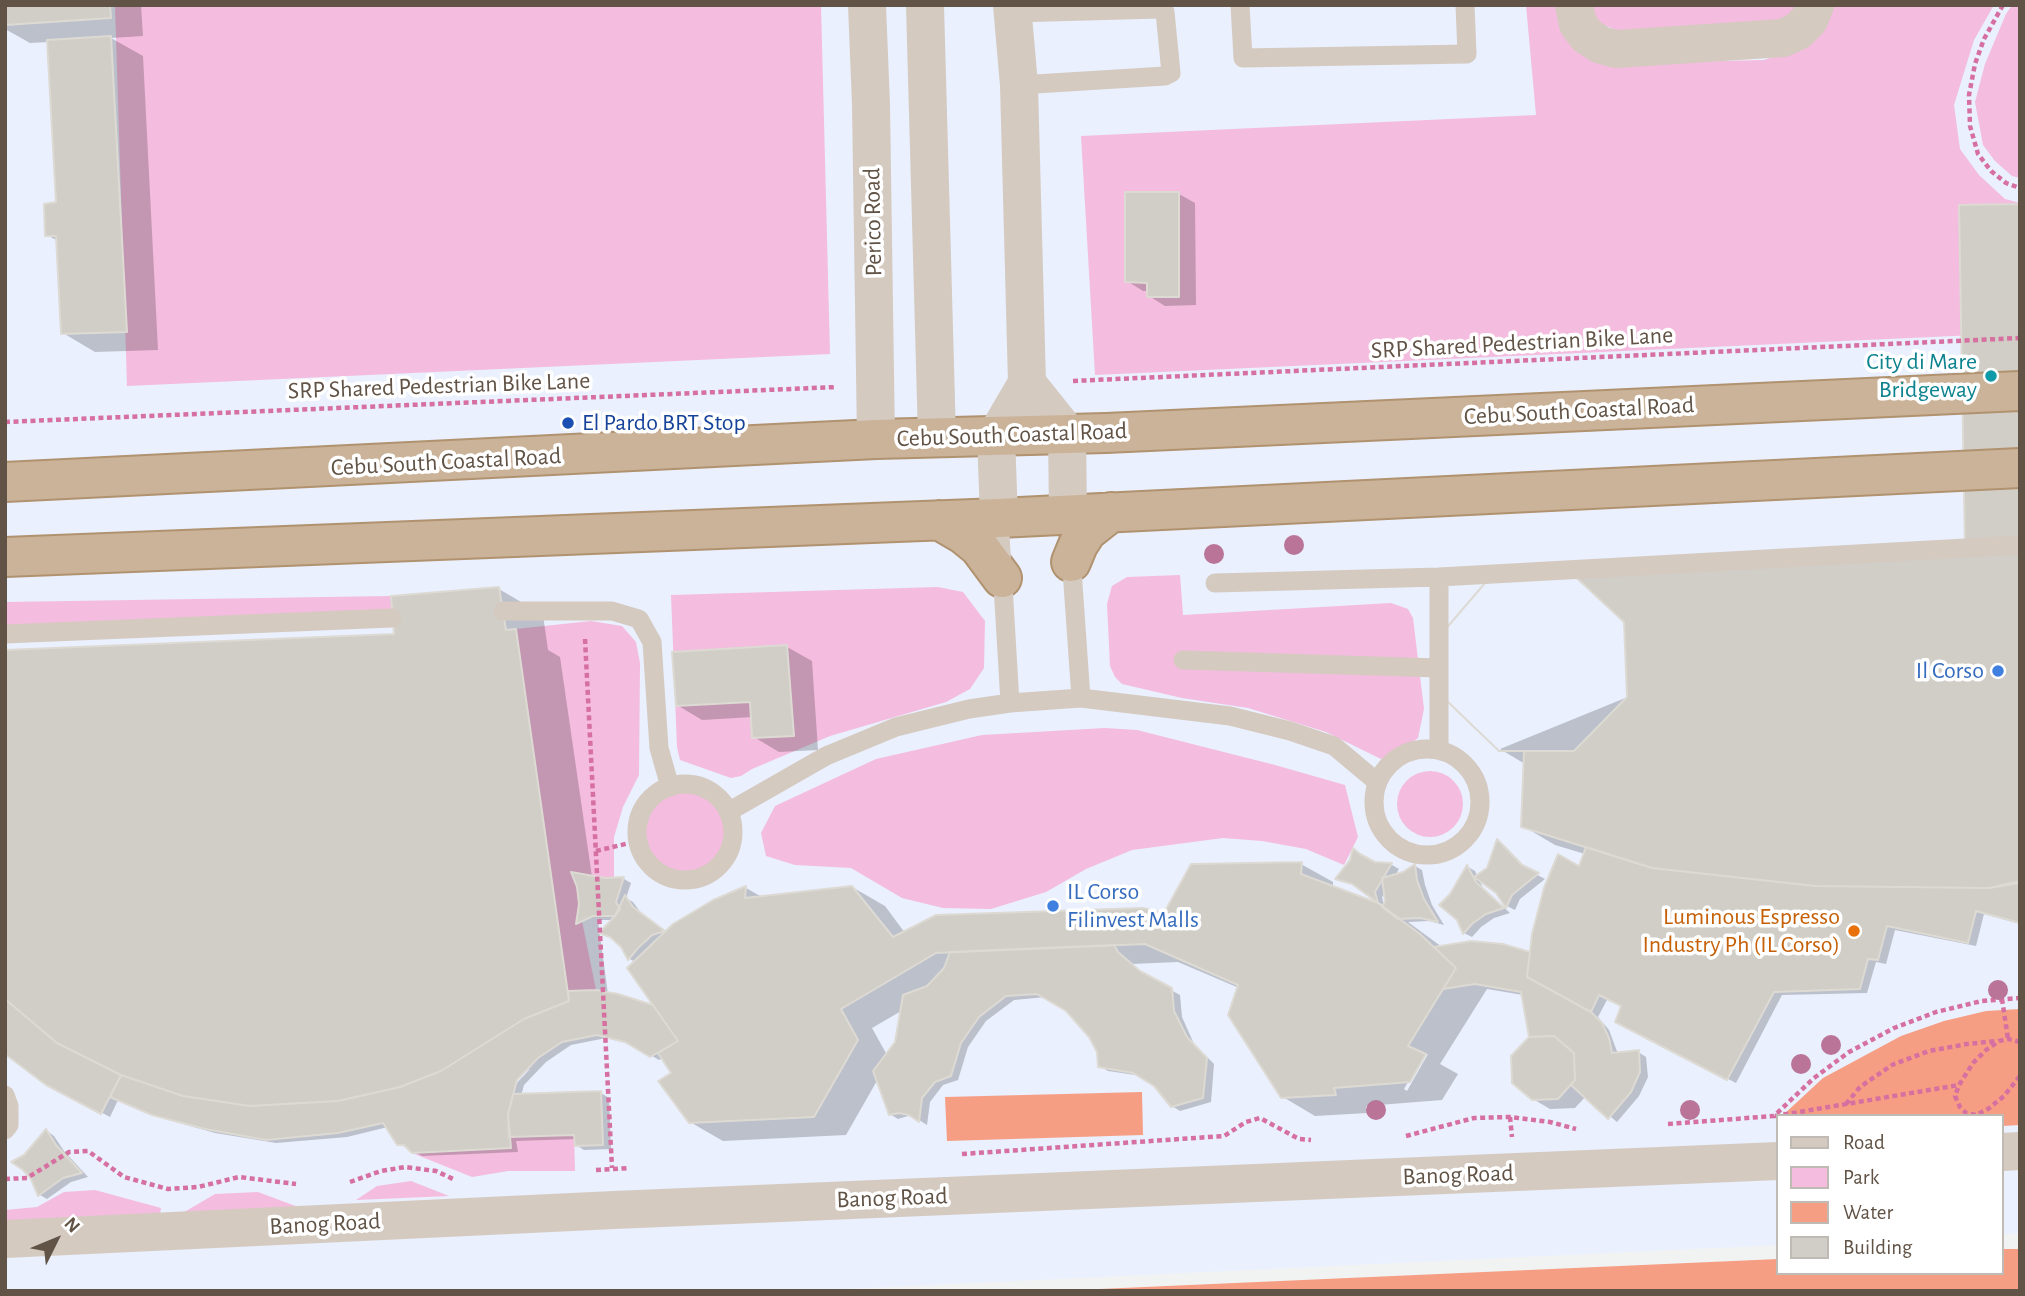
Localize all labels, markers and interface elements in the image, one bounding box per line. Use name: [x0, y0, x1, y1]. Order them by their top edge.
street label: Perico Road: [858, 167, 888, 277]
street label: SRP Shared Pedestrian Bike Lane: [1370, 321, 1674, 365]
place label: City di Mare Bridgeway: [1866, 348, 1977, 404]
street label: SRP Shared Pedestrian Bike Lane: [287, 366, 591, 406]
marker: City di Mare Bridgeway: [1983, 368, 1999, 384]
street label: Cebu South Coastal Road: [1463, 391, 1695, 431]
place label: El Pardo BRT Stop: [582, 409, 746, 437]
marker: El Pardo BRT Stop: [560, 415, 576, 431]
street label: Cebu South Coastal Road: [896, 417, 1128, 453]
street label: Cebu South Coastal Road: [330, 442, 562, 482]
place label: Il Corso: [1916, 657, 1984, 685]
marker: Il Corso: [1990, 663, 2006, 679]
place label: IL Corso Filinvest Malls: [1067, 878, 1199, 934]
marker: IL Corso Filinvest Malls: [1045, 898, 1061, 914]
place label: Luminous Espresso Industry Ph (IL Corso): [1642, 903, 1840, 959]
marker: Luminous Espresso Industry Ph (IL Corso): [1846, 923, 1862, 939]
legend: [1776, 1114, 2004, 1275]
text: Road: [1843, 1132, 1885, 1153]
street label: Banog Road: [1402, 1159, 1514, 1191]
text: Park: [1843, 1167, 1879, 1188]
street label: Banog Road: [836, 1182, 948, 1214]
text: Water: [1843, 1202, 1893, 1223]
north arrow: [21, 1205, 91, 1275]
street label: Banog Road: [269, 1207, 381, 1241]
text: N: [60, 1214, 83, 1237]
text: Building: [1843, 1237, 1912, 1258]

